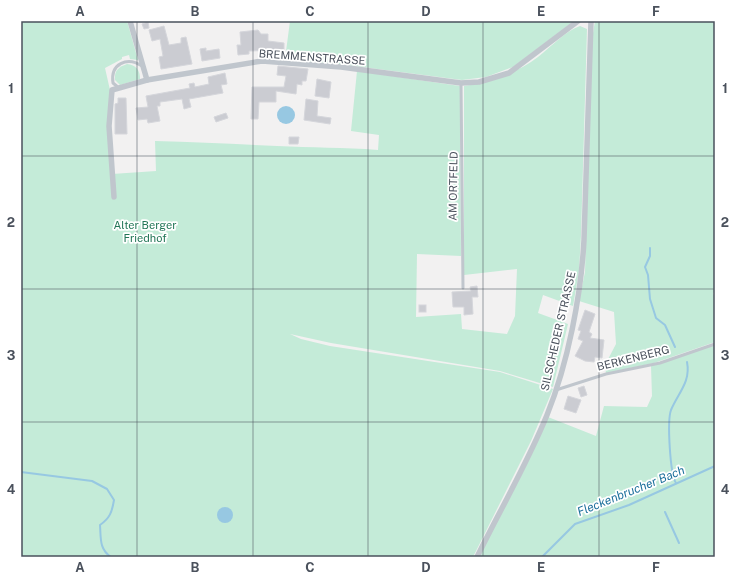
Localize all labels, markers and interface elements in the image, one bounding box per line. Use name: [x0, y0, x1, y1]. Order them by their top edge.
text: A: [75, 4, 85, 19]
text: B: [191, 4, 200, 19]
text: C: [305, 4, 315, 19]
text: D: [421, 4, 431, 19]
text: E: [537, 4, 545, 19]
text: F: [652, 4, 660, 19]
street label: BREMMENSTRASSE: [258, 47, 366, 67]
text: 1: [8, 81, 14, 96]
text: 1: [722, 81, 728, 96]
street label: AM ORTFELD: [446, 151, 460, 221]
text: 2: [7, 215, 15, 230]
text: 2: [721, 215, 729, 230]
park label: Alter Berger Friedhof: [113, 219, 177, 244]
street label: SILSCHEDER STRASSE: [538, 270, 578, 392]
street label: BERKENBERG: [596, 343, 670, 373]
text: 3: [7, 348, 16, 363]
text: 3: [721, 348, 730, 363]
water label: Fleckenbrucher Bach: [575, 463, 687, 519]
text: 4: [7, 482, 16, 497]
text: 4: [721, 482, 730, 497]
text: A: [75, 560, 85, 575]
text: B: [191, 560, 200, 575]
text: C: [305, 560, 315, 575]
text: D: [421, 560, 431, 575]
text: E: [537, 560, 545, 575]
text: F: [652, 560, 660, 575]

